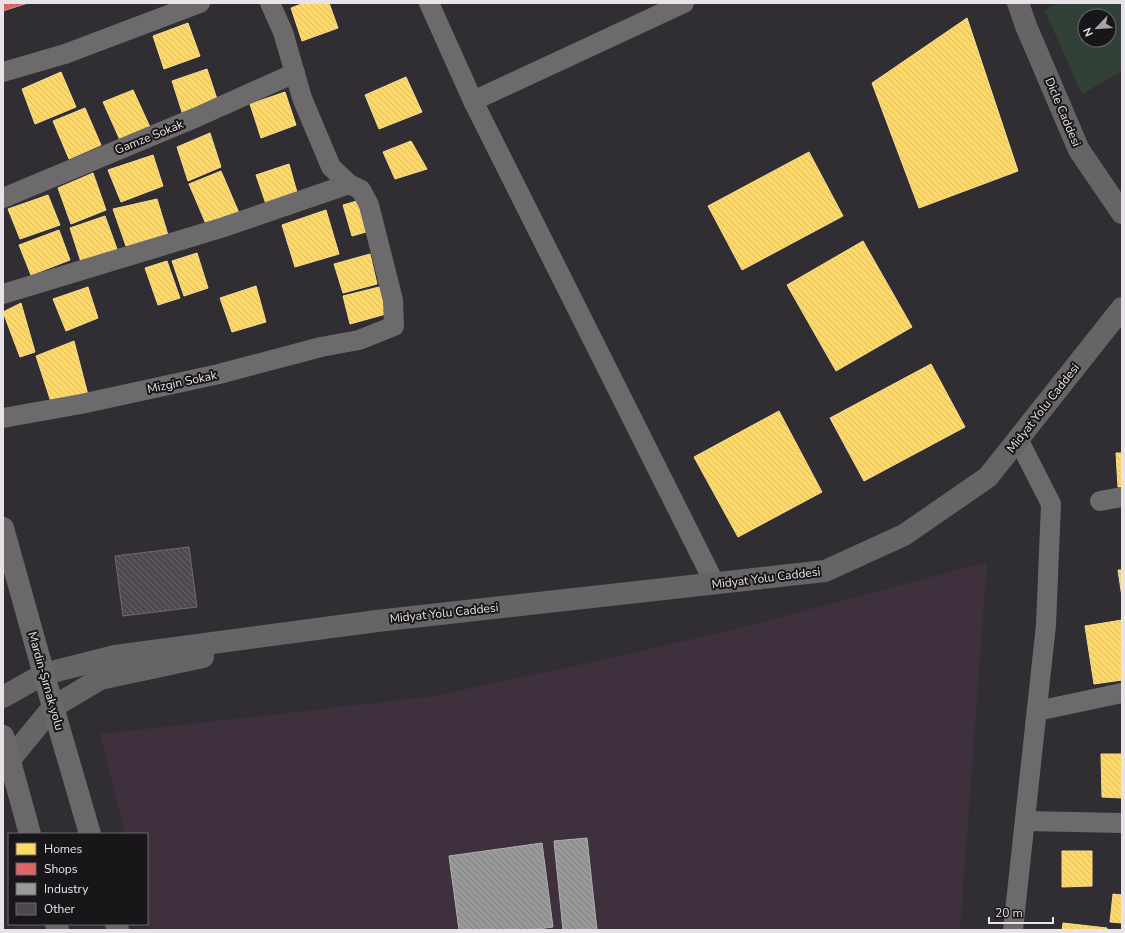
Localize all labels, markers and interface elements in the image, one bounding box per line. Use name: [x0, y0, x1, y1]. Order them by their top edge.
north arrow: [1077, 8, 1117, 48]
text: N: [1080, 25, 1097, 39]
street label: Dicle Caddesi: [1041, 75, 1085, 149]
street label: Gamze Sokak: [112, 116, 187, 158]
street label: Midyat Yolu Caddesi: [1003, 360, 1083, 456]
street label: Mizgin Sokak: [146, 367, 219, 397]
street label: Midyat Yolu Caddesi: [711, 563, 821, 593]
street label: Midyat Yolu Caddesi: [389, 599, 499, 627]
street label: Mardin-Şırnak yolu: [24, 630, 68, 732]
legend: [8, 833, 148, 925]
text: Homes: [44, 841, 82, 857]
text: Shops: [44, 861, 78, 877]
text: Industry: [44, 881, 89, 897]
scale bar: [989, 899, 1053, 925]
text: Other: [44, 901, 76, 917]
text: 20 m: [995, 905, 1023, 921]

